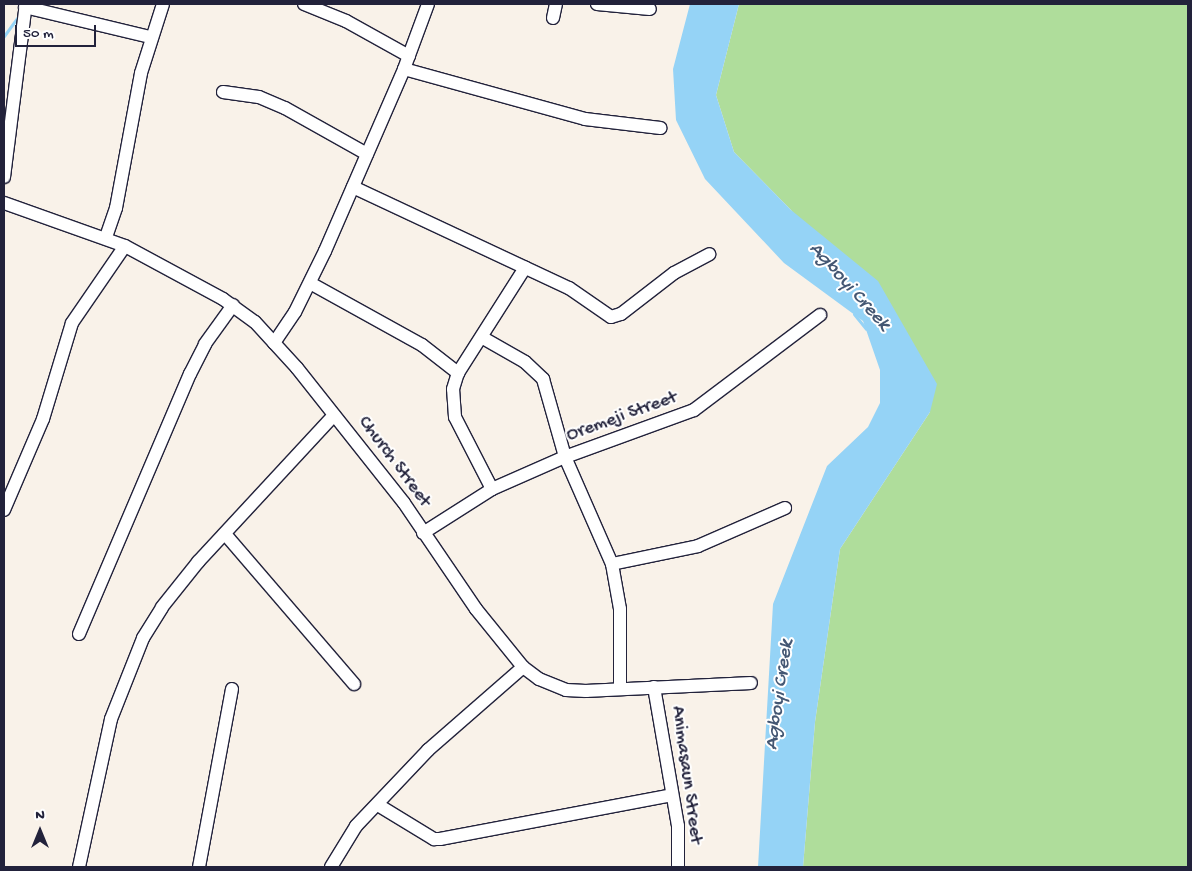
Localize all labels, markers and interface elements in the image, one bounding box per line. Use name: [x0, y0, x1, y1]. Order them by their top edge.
scale bar: [18, 15, 99, 47]
text: 50 m: [23, 25, 54, 43]
water label: Agboyi Creek: [803, 238, 895, 336]
street label: Oremeji Street: [564, 386, 680, 448]
street label: Church Street: [352, 412, 436, 512]
water label: Agboyi Creek: [760, 639, 800, 751]
street label: Animasaun Street: [665, 705, 707, 845]
north arrow: [15, 806, 65, 856]
text: N: [35, 807, 45, 824]

